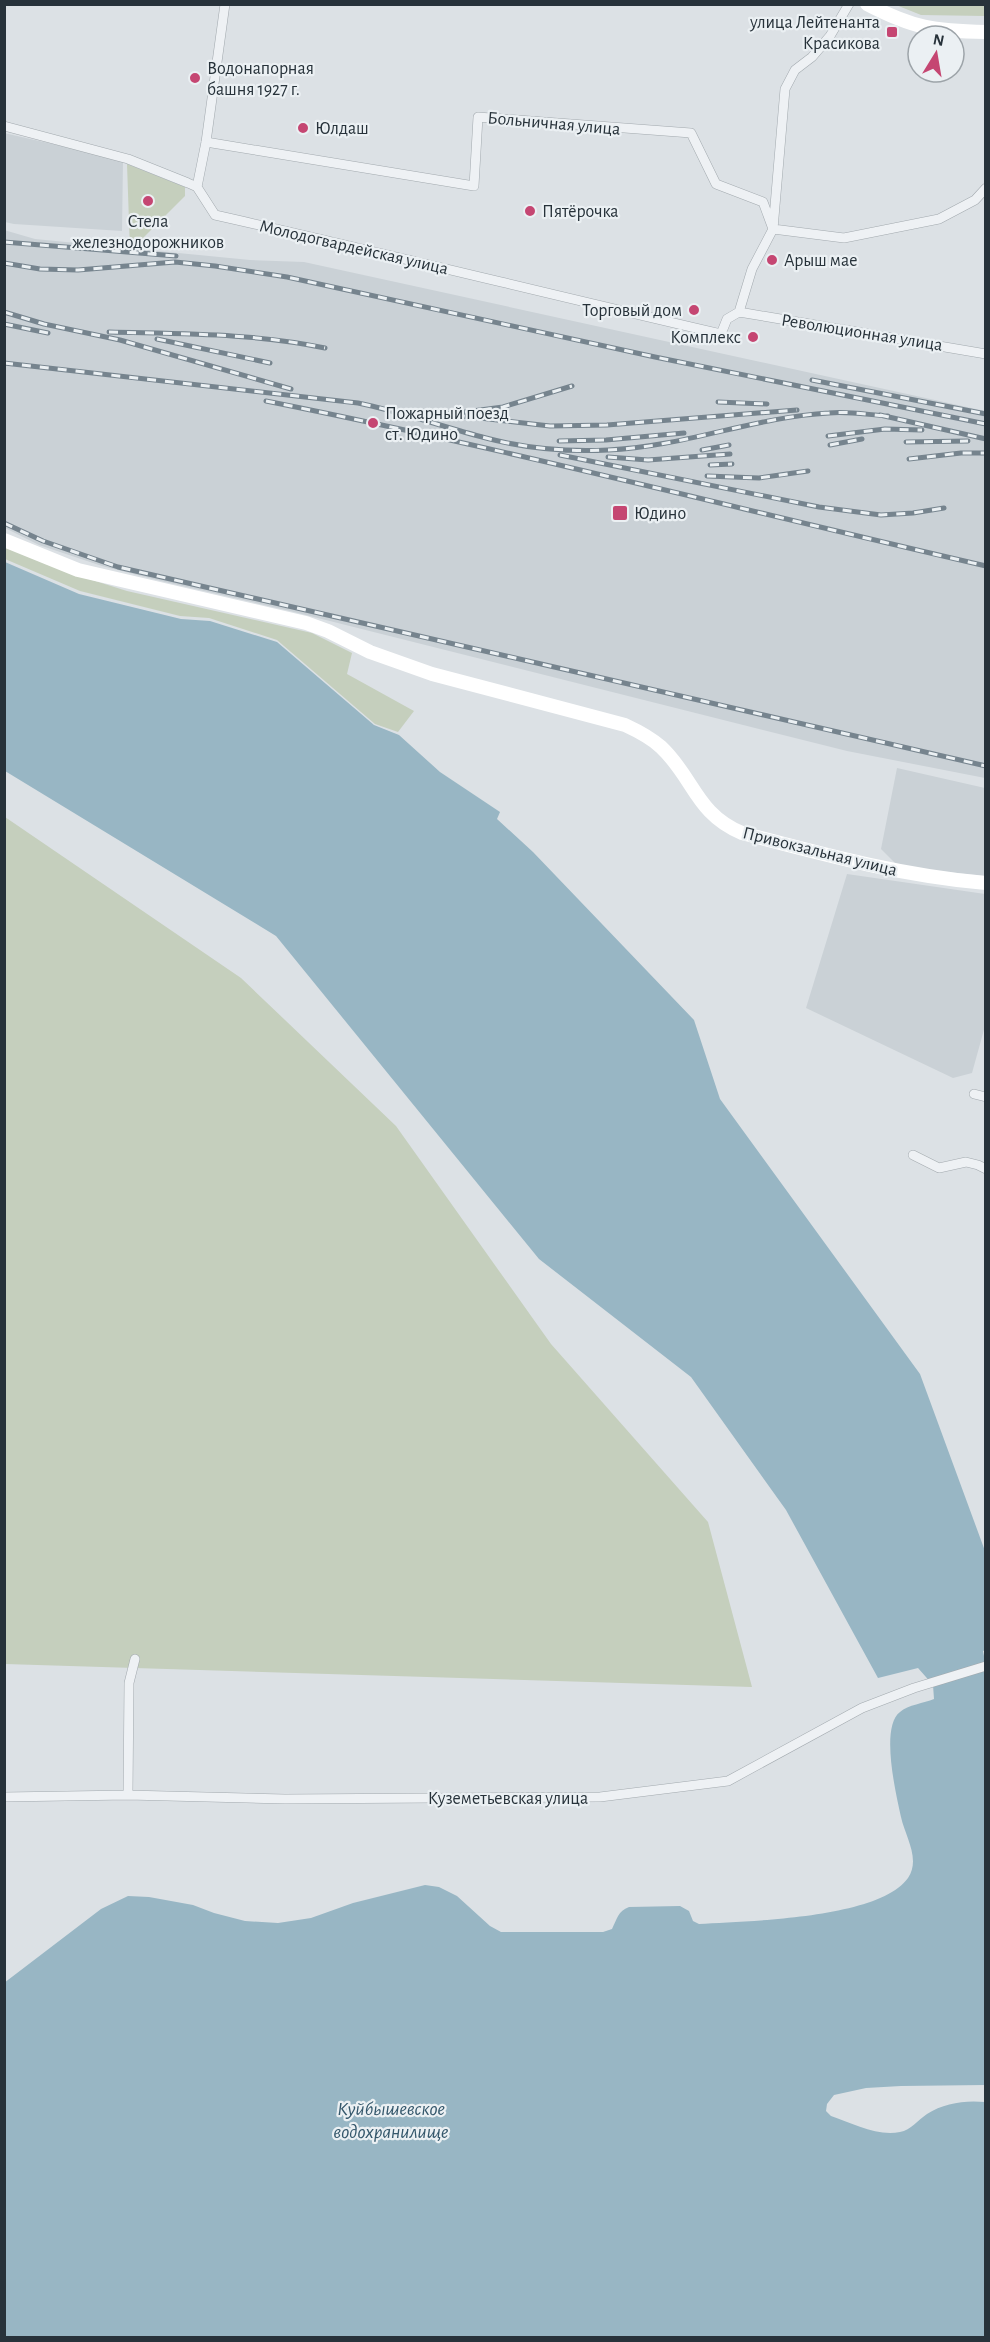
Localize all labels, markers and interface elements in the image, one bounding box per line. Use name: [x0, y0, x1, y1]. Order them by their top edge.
place label: улица Лейтенанта Красикова: [749, 14, 880, 53]
north arrow: [906, 24, 966, 84]
marker: улица Лейтенанта Красикова: [885, 25, 899, 39]
text: N: [932, 31, 946, 49]
place label: Водонапорная башня 1927 г.: [207, 60, 314, 99]
marker: Водонапорная башня 1927 г.: [188, 71, 202, 85]
street label: Больничная улица: [487, 109, 621, 139]
place label: Юлдаш: [315, 120, 369, 138]
marker: Юлдаш: [296, 121, 310, 135]
marker: Стела железнодорожников: [141, 194, 155, 208]
place label: Пятёрочка: [542, 203, 619, 221]
marker: Пятёрочка: [523, 204, 537, 218]
place label: Стела железнодорожников: [72, 213, 224, 252]
street label: Молодогвардейская улица: [258, 217, 450, 278]
place label: Арыш мае: [784, 252, 857, 270]
marker: Арыш мае: [765, 253, 779, 267]
place label: Торговый дом: [582, 302, 682, 320]
marker: Торговый дом: [687, 303, 701, 317]
street label: Революционная улица: [780, 311, 944, 355]
place label: Комплекс: [670, 329, 741, 347]
marker: Комплекс: [746, 330, 760, 344]
place label: Пожарный поезд ст. Юдино: [385, 405, 509, 444]
marker: Пожарный поезд ст. Юдино: [366, 416, 380, 430]
marker: Юдино: [611, 504, 629, 522]
place label: Юдино: [634, 505, 686, 523]
street label: Привокзальная улица: [741, 824, 899, 880]
street label: Куземетьевская улица: [428, 1790, 588, 1808]
water label: Куйбышевское водохранилище: [334, 2099, 448, 2142]

